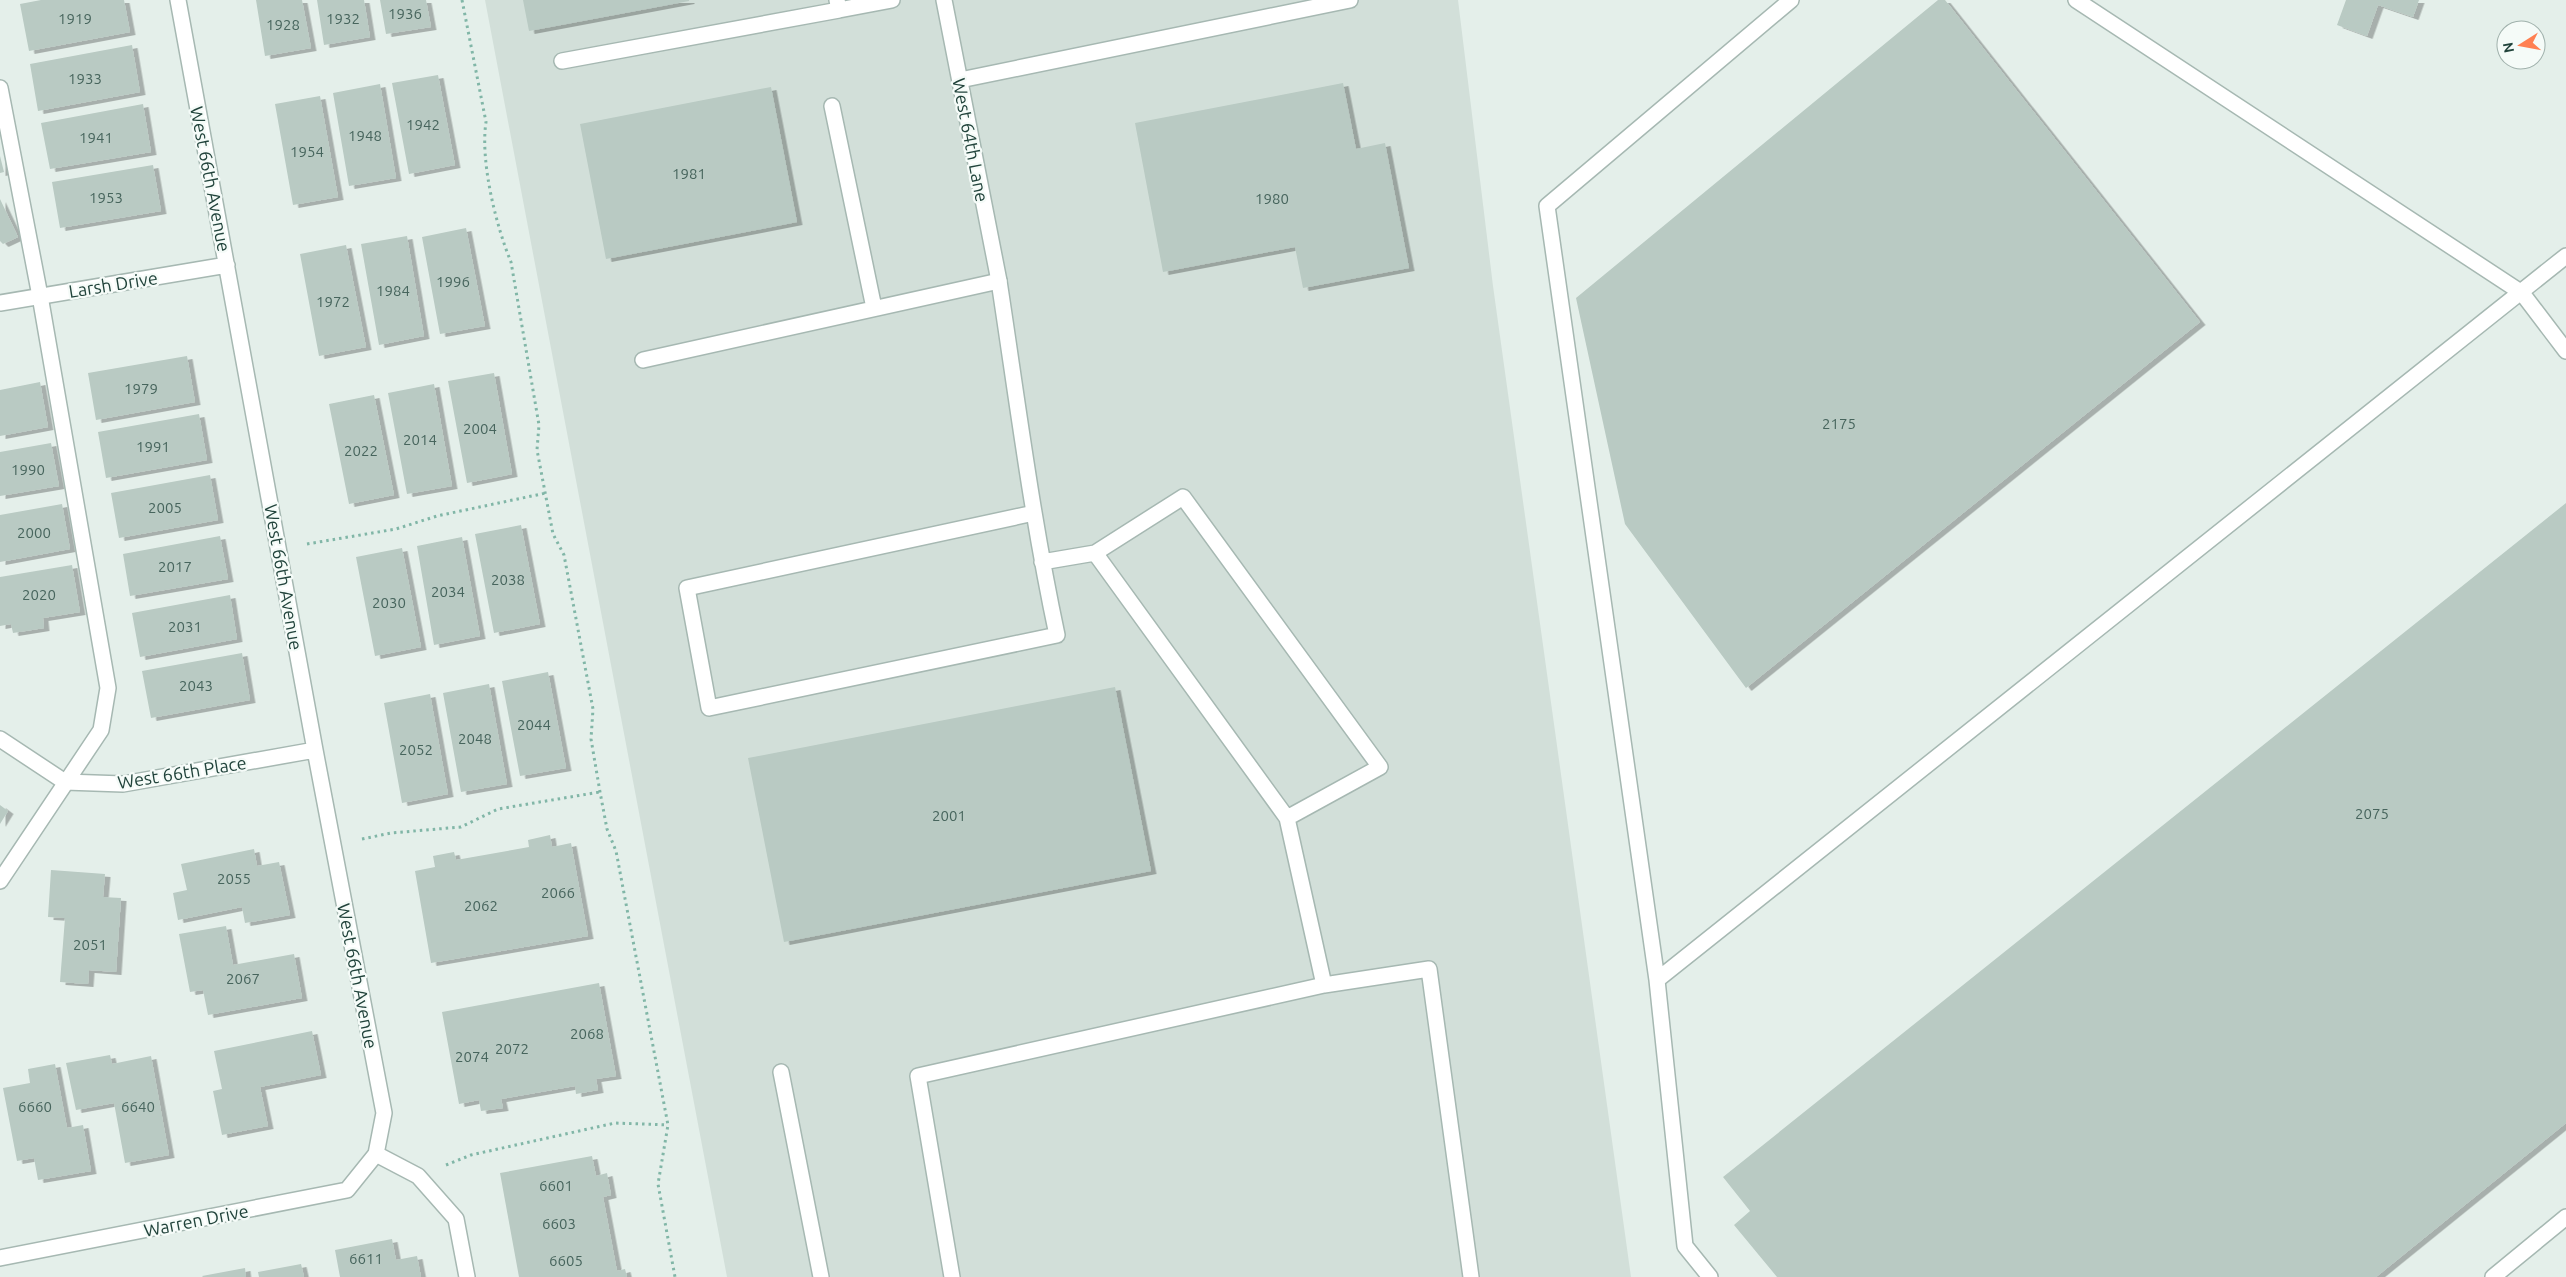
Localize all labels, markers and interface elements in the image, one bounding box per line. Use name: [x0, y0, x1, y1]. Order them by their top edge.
house number: 1936: [388, 5, 422, 22]
house number: 1919: [58, 10, 92, 27]
house number: 1932: [326, 10, 360, 27]
house number: 1928: [266, 16, 300, 33]
north arrow: [2496, 20, 2546, 70]
text: N: [2499, 41, 2517, 54]
house number: 1933: [68, 70, 102, 87]
street label: West 64th Lane: [949, 76, 993, 204]
street label: West 66th Avenue: [187, 105, 235, 253]
house number: 1942: [406, 116, 440, 133]
house number: 1948: [348, 127, 382, 144]
house number: 1941: [79, 129, 113, 146]
house number: 1954: [290, 143, 324, 160]
house number: 1981: [672, 165, 706, 182]
house number: 1953: [89, 189, 123, 206]
house number: 1980: [1255, 190, 1289, 207]
street label: Larsh Drive: [67, 267, 159, 301]
house number: 1996: [436, 273, 470, 290]
house number: 1984: [376, 282, 410, 299]
house number: 1972: [316, 293, 350, 310]
house number: 1979: [124, 380, 158, 397]
house number: 2175: [1822, 415, 1856, 432]
house number: 2004: [463, 420, 497, 437]
house number: 2014: [403, 431, 437, 448]
house number: 1991: [136, 438, 170, 455]
house number: 2022: [344, 442, 378, 459]
house number: 1990: [11, 461, 45, 478]
house number: 2005: [148, 499, 182, 516]
street label: West 66th Avenue: [261, 503, 307, 651]
house number: 2000: [17, 524, 51, 541]
house number: 2017: [158, 558, 192, 575]
house number: 2038: [491, 571, 525, 588]
house number: 2034: [431, 583, 465, 600]
house number: 2020: [22, 586, 56, 603]
house number: 2030: [372, 594, 406, 611]
house number: 2031: [168, 618, 202, 635]
house number: 2043: [179, 677, 213, 694]
house number: 2044: [517, 716, 551, 733]
house number: 2048: [458, 730, 492, 747]
house number: 2052: [399, 741, 433, 758]
street label: West 66th Place: [116, 752, 248, 792]
house number: 2075: [2355, 805, 2389, 822]
house number: 2001: [932, 807, 966, 824]
house number: 2055: [217, 870, 251, 887]
house number: 2066: [541, 884, 575, 901]
house number: 2062: [464, 897, 498, 914]
street label: West 66th Avenue: [334, 902, 382, 1050]
house number: 2051: [73, 936, 107, 953]
house number: 2067: [226, 970, 260, 987]
house number: 2068: [570, 1025, 604, 1042]
house number: 2072: [495, 1040, 529, 1057]
house number: 2074: [455, 1048, 489, 1065]
house number: 6660: [18, 1098, 52, 1115]
house number: 6640: [121, 1098, 155, 1115]
house number: 6601: [539, 1177, 573, 1194]
street label: Warren Drive: [142, 1200, 250, 1240]
house number: 6603: [542, 1215, 576, 1232]
house number: 6611: [349, 1250, 383, 1267]
house number: 6605: [549, 1252, 583, 1269]

